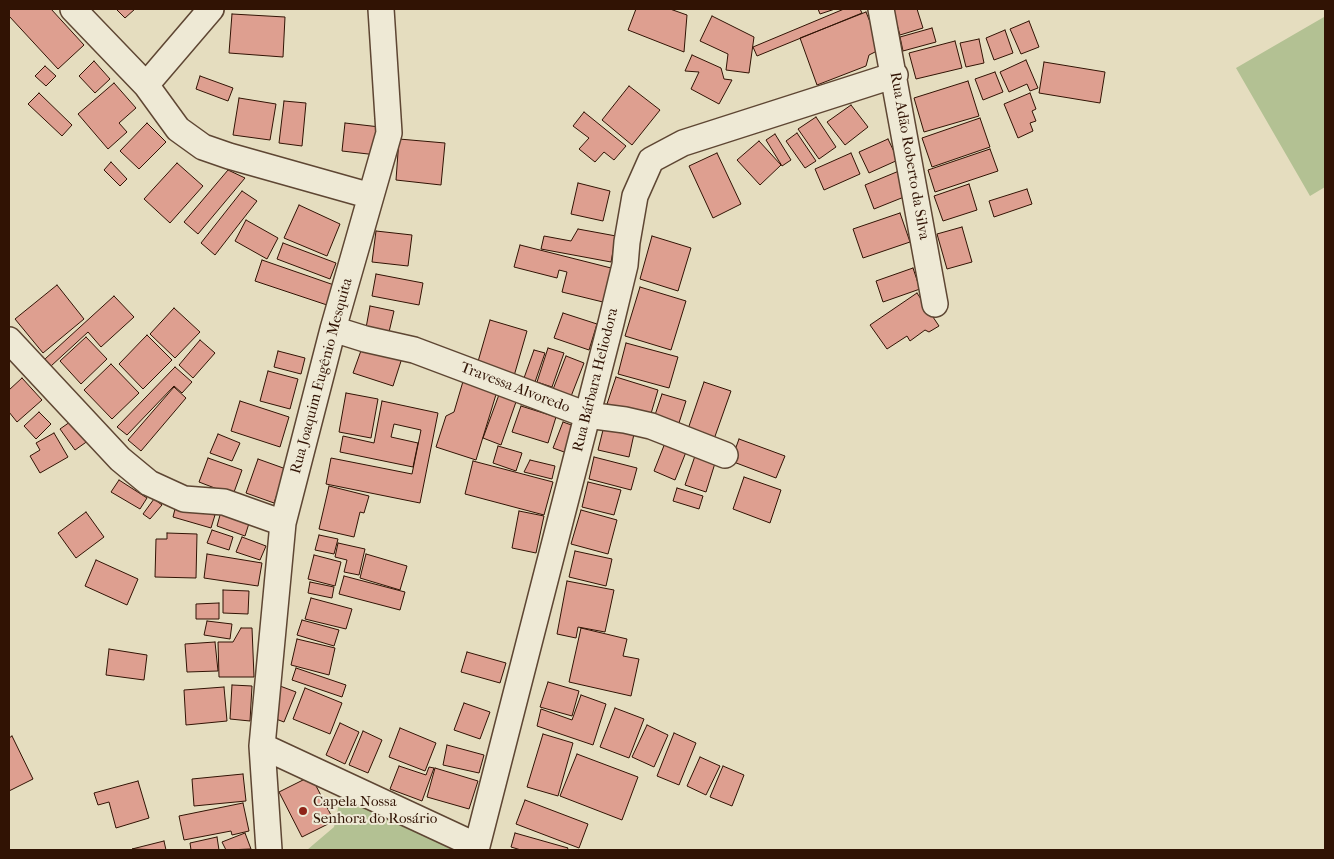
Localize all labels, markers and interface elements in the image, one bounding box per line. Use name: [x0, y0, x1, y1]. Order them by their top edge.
street label: Rua Adão Roberto da Silva: [885, 71, 933, 241]
street label: Rua Joaquim Eugênio Mesquita: [287, 276, 357, 476]
street label: Rua Bárbara Heliodora: [569, 306, 623, 454]
street label: Travessa Alvoredo: [458, 359, 572, 417]
place label: Capela Nossa Senhora do Rosário: [313, 793, 437, 828]
marker: Capela Nossa Senhora do Rosário: [297, 805, 309, 817]

